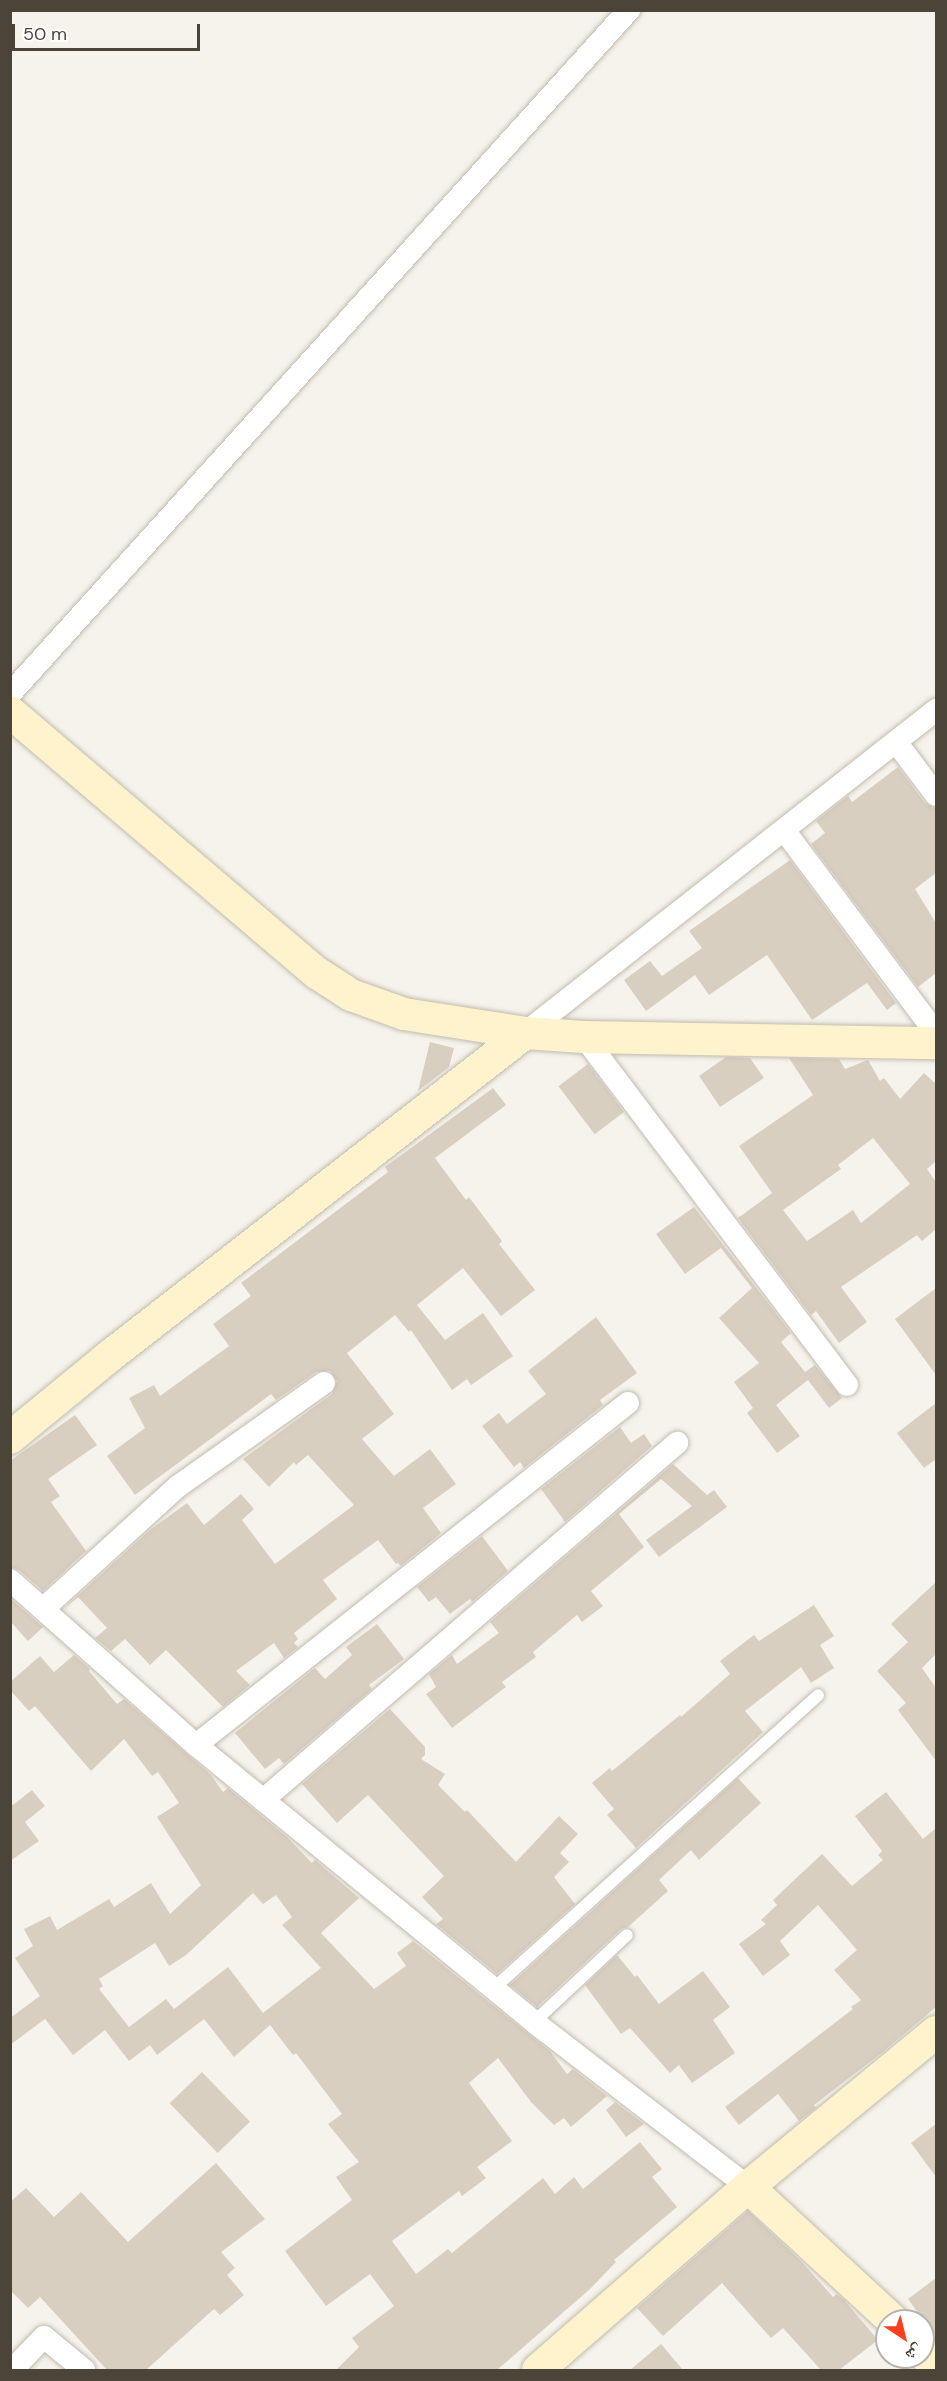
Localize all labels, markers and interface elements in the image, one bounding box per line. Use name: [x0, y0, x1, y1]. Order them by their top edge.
scale bar: [15, 12, 202, 50]
text: 50 m: [23, 22, 67, 46]
north arrow: [875, 2309, 935, 2369]
text: ش: [901, 2339, 927, 2366]

